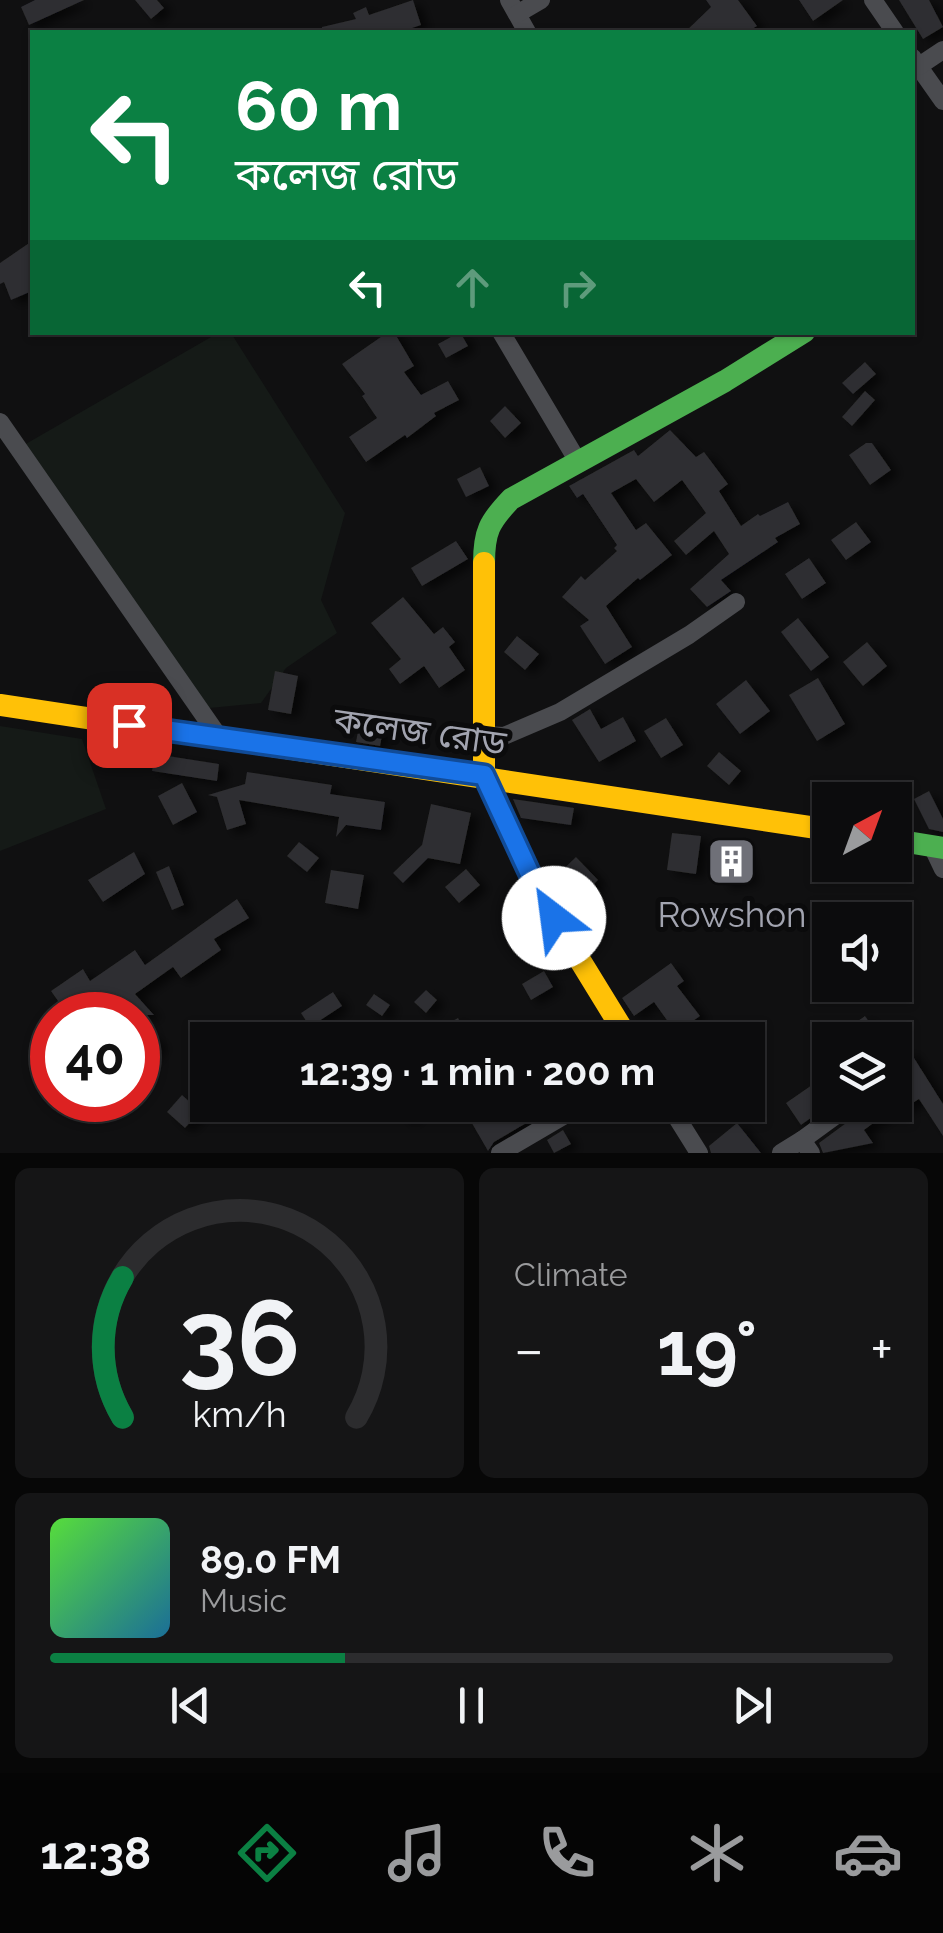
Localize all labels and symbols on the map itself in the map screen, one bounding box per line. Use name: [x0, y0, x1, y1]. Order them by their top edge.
pin: [87, 683, 172, 768]
street label: কলেজ রোড: [330, 699, 510, 764]
north arrow: [812, 782, 912, 882]
building icon: Rowshon: [706, 836, 758, 888]
position arrow: [502, 866, 606, 970]
place label: Rowshon: [657, 894, 807, 935]
speed limit sign: 40: [30, 992, 160, 1122]

